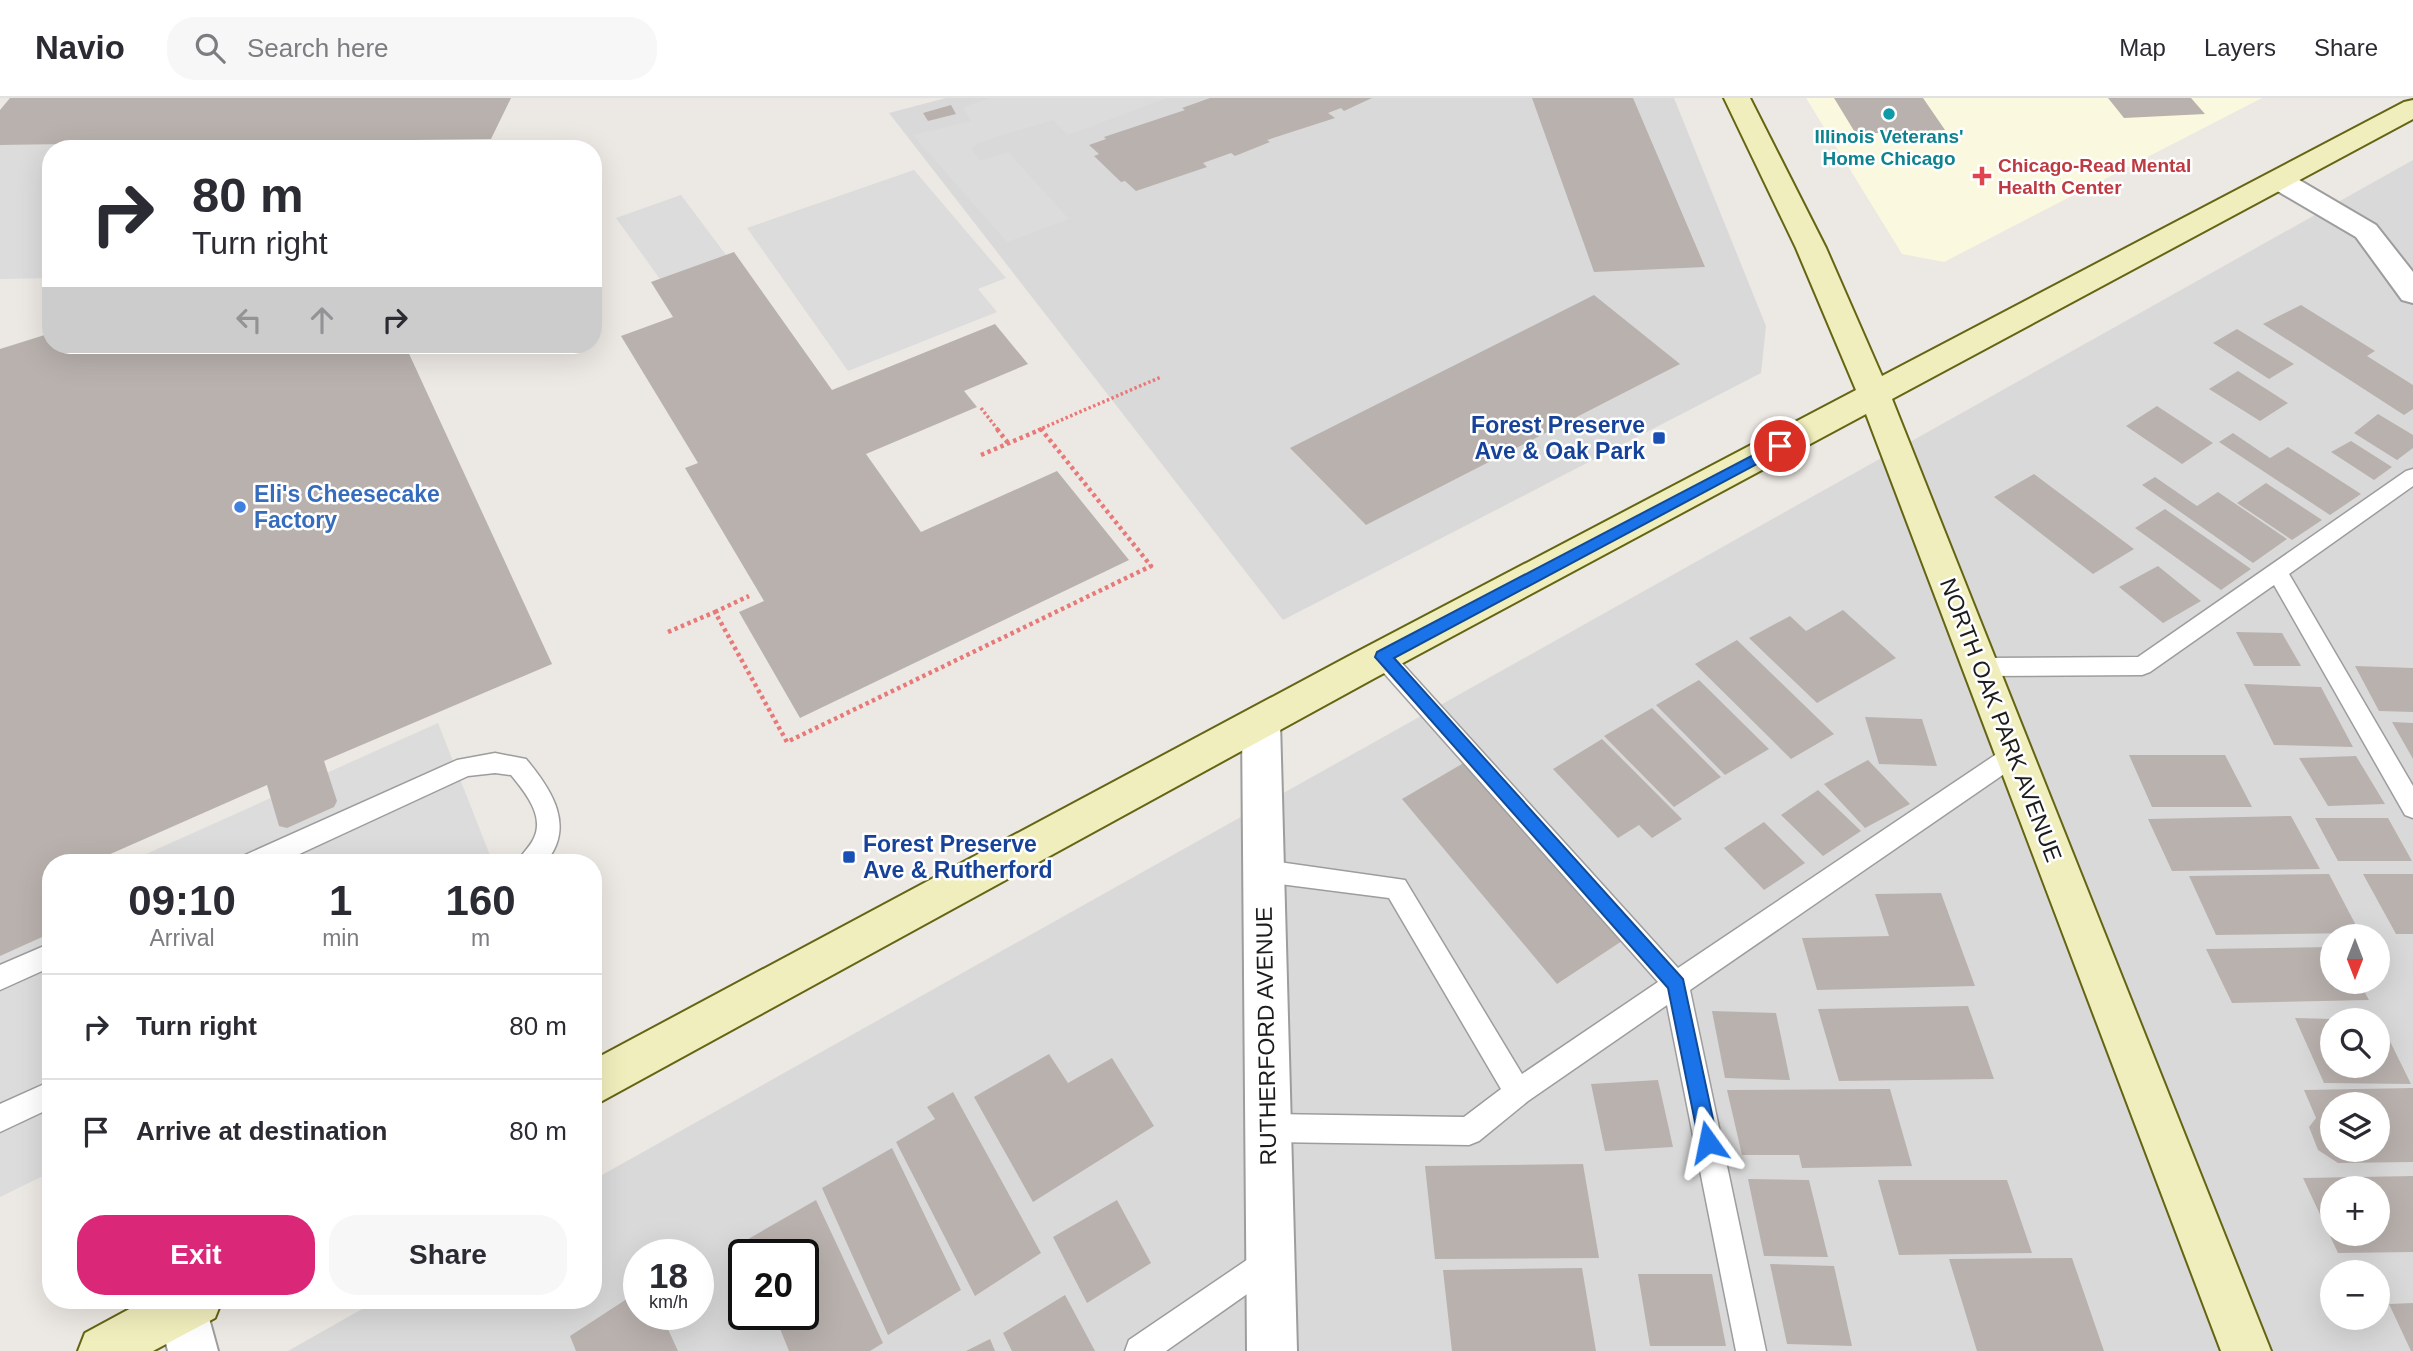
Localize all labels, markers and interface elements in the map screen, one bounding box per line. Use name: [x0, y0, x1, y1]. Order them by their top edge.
search box: [167, 17, 657, 80]
text: Navio: [35, 29, 125, 66]
icon: search: [191, 29, 229, 67]
text: Search here: [247, 33, 389, 63]
text: Map: [2119, 34, 2166, 61]
text: Layers: [2204, 34, 2276, 61]
text: Share: [2314, 34, 2378, 61]
marker: Illinois Veterans' Home Chicago: [1881, 106, 1897, 122]
place label: Illinois Veterans' Home Chicago: [1814, 126, 1964, 169]
place label: Chicago-Read Mental Health Center: [1998, 155, 2191, 198]
marker: Chicago-Read Mental Health Center: [1972, 166, 1992, 186]
icon: right: [77, 168, 168, 259]
text: 80 m: [192, 168, 304, 222]
text: Turn right: [192, 225, 328, 261]
icon: left: [230, 301, 268, 339]
icon: ahead: [303, 301, 341, 339]
icon: right: [376, 301, 414, 339]
place label: Forest Preserve Ave & Oak Park: [1471, 412, 1645, 464]
pin: [1750, 416, 1810, 476]
icon: arrive: [1761, 427, 1799, 465]
marker: Forest Preserve Ave & Oak Park: [1651, 430, 1667, 446]
place label: Eli's Cheesecake Factory: [254, 481, 440, 533]
marker: Eli's Cheesecake Factory: [232, 499, 248, 515]
street label: NORTH OAK PARK AVENUE: [1935, 575, 2067, 865]
place label: Forest Preserve Ave & Rutherford: [863, 831, 1053, 883]
marker: Forest Preserve Ave & Rutherford: [841, 849, 857, 865]
text: 09:10: [128, 877, 236, 924]
text: 1: [329, 877, 352, 924]
text: 160: [446, 877, 516, 924]
street label: RUTHERFORD AVENUE: [1251, 906, 1281, 1166]
north arrow: [2320, 924, 2390, 994]
map controls: [2320, 924, 2390, 1330]
text: Arrival: [149, 925, 215, 951]
text: min: [322, 925, 359, 951]
text: m: [471, 925, 490, 951]
icon: right: [77, 1008, 115, 1046]
button: search: [2320, 1008, 2390, 1078]
text: Turn right: [136, 1011, 257, 1041]
text: 80 m: [509, 1011, 567, 1041]
button: layers: [2320, 1092, 2390, 1162]
position arrow: [1671, 1105, 1745, 1179]
icon: arrive: [77, 1113, 115, 1151]
text: Arrive at destination: [136, 1116, 387, 1146]
text: 80 m: [509, 1116, 567, 1146]
button: +: [2320, 1176, 2390, 1246]
button: Exit: [77, 1215, 315, 1295]
button: Share: [329, 1215, 567, 1295]
speed limit sign: 20: [728, 1239, 819, 1330]
text: 18: [649, 1256, 688, 1295]
button: −: [2320, 1260, 2390, 1330]
text: km/h: [649, 1292, 688, 1312]

